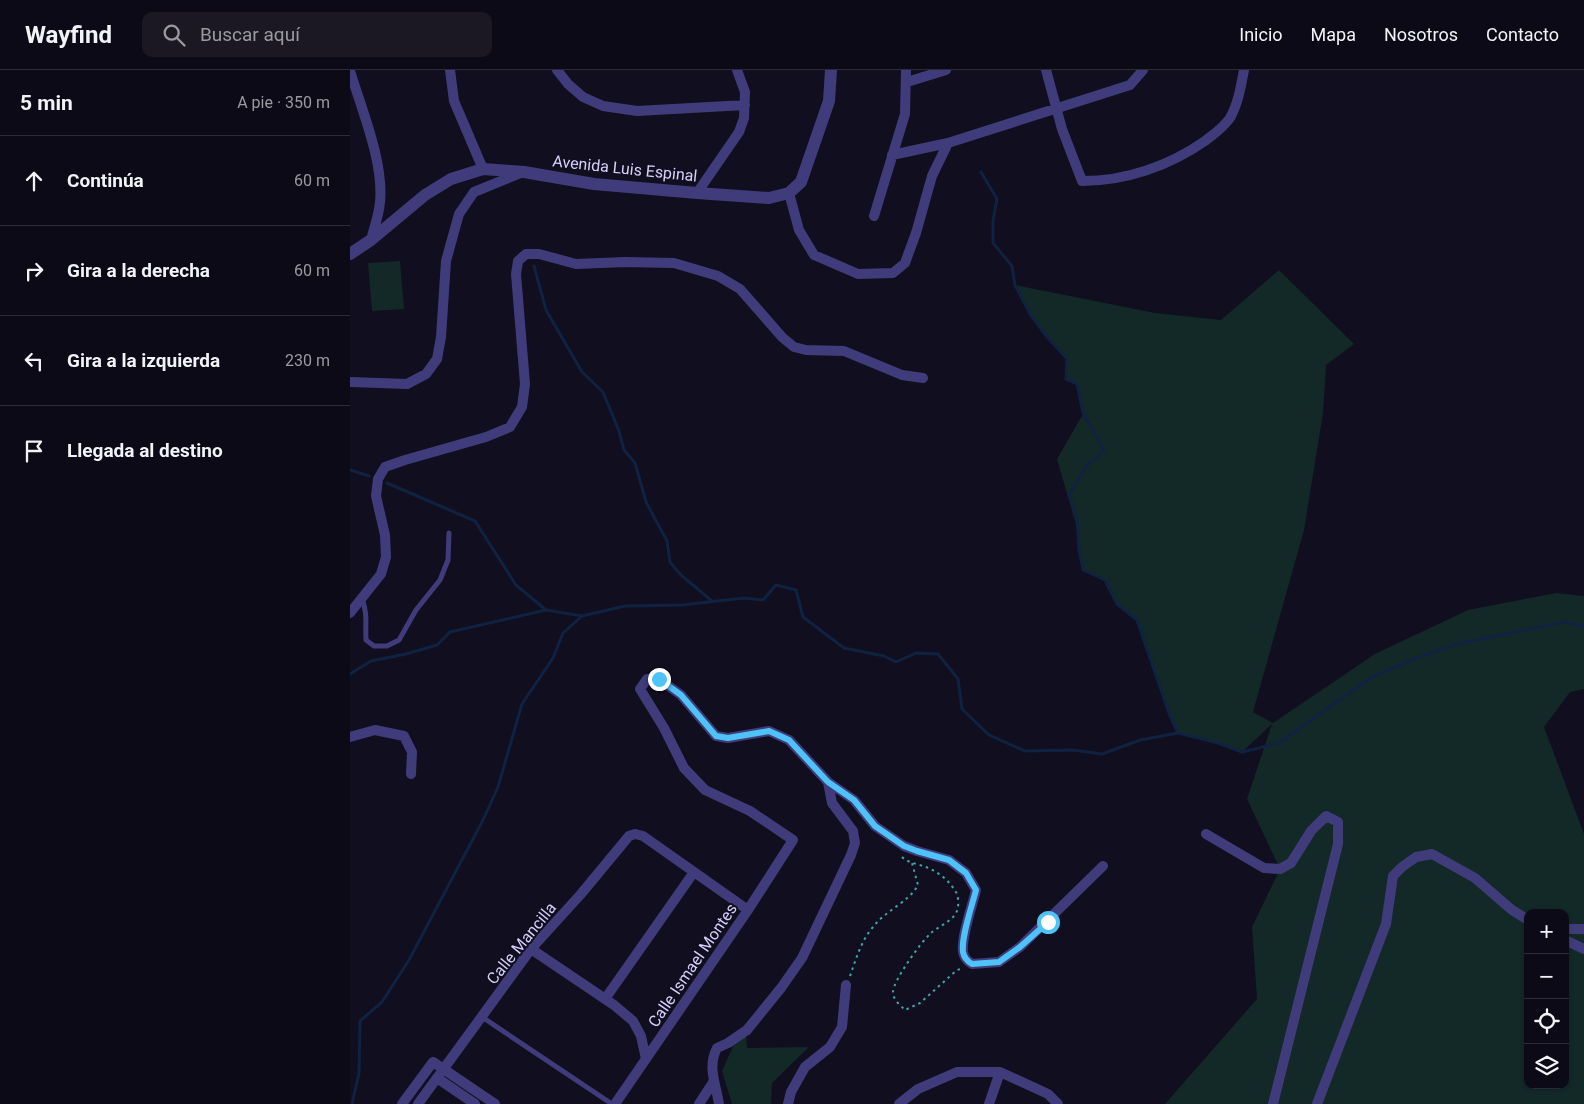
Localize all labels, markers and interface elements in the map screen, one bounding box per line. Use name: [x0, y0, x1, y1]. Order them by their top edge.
search box: [142, 12, 492, 57]
text: Wayfind: [25, 21, 112, 49]
icon: search: [160, 21, 188, 49]
text: Buscar aquí: [200, 23, 300, 46]
text: Inicio: [1239, 24, 1283, 45]
text: Mapa: [1311, 24, 1356, 45]
text: Nosotros: [1384, 24, 1458, 45]
text: Contacto: [1486, 24, 1559, 45]
text: 5 min: [20, 91, 73, 115]
text: A pie · 350 m: [237, 93, 330, 112]
street label: Avenida Luis Espinal: [552, 151, 698, 186]
icon: ahead: [20, 167, 48, 195]
text: Continúa: [67, 169, 144, 192]
text: 60 m: [294, 171, 330, 190]
icon: right: [20, 257, 48, 285]
text: Gira a la derecha: [67, 259, 210, 282]
text: 60 m: [294, 261, 330, 280]
icon: left: [20, 347, 48, 375]
text: Gira a la izquierda: [67, 349, 220, 372]
text: 230 m: [285, 351, 330, 370]
icon: arrive: [20, 437, 48, 465]
text: Llegada al destino: [67, 439, 223, 462]
route end: [648, 668, 671, 691]
street label: Calle Mancilla: [483, 899, 560, 988]
street label: Calle Ismael Montes: [644, 900, 741, 1031]
map controls: [1524, 909, 1569, 1089]
button: +: [1524, 909, 1569, 954]
route start: [1037, 911, 1060, 934]
button: −: [1524, 954, 1569, 999]
button: locate: [1524, 999, 1569, 1044]
button: layers: [1524, 1044, 1569, 1089]

